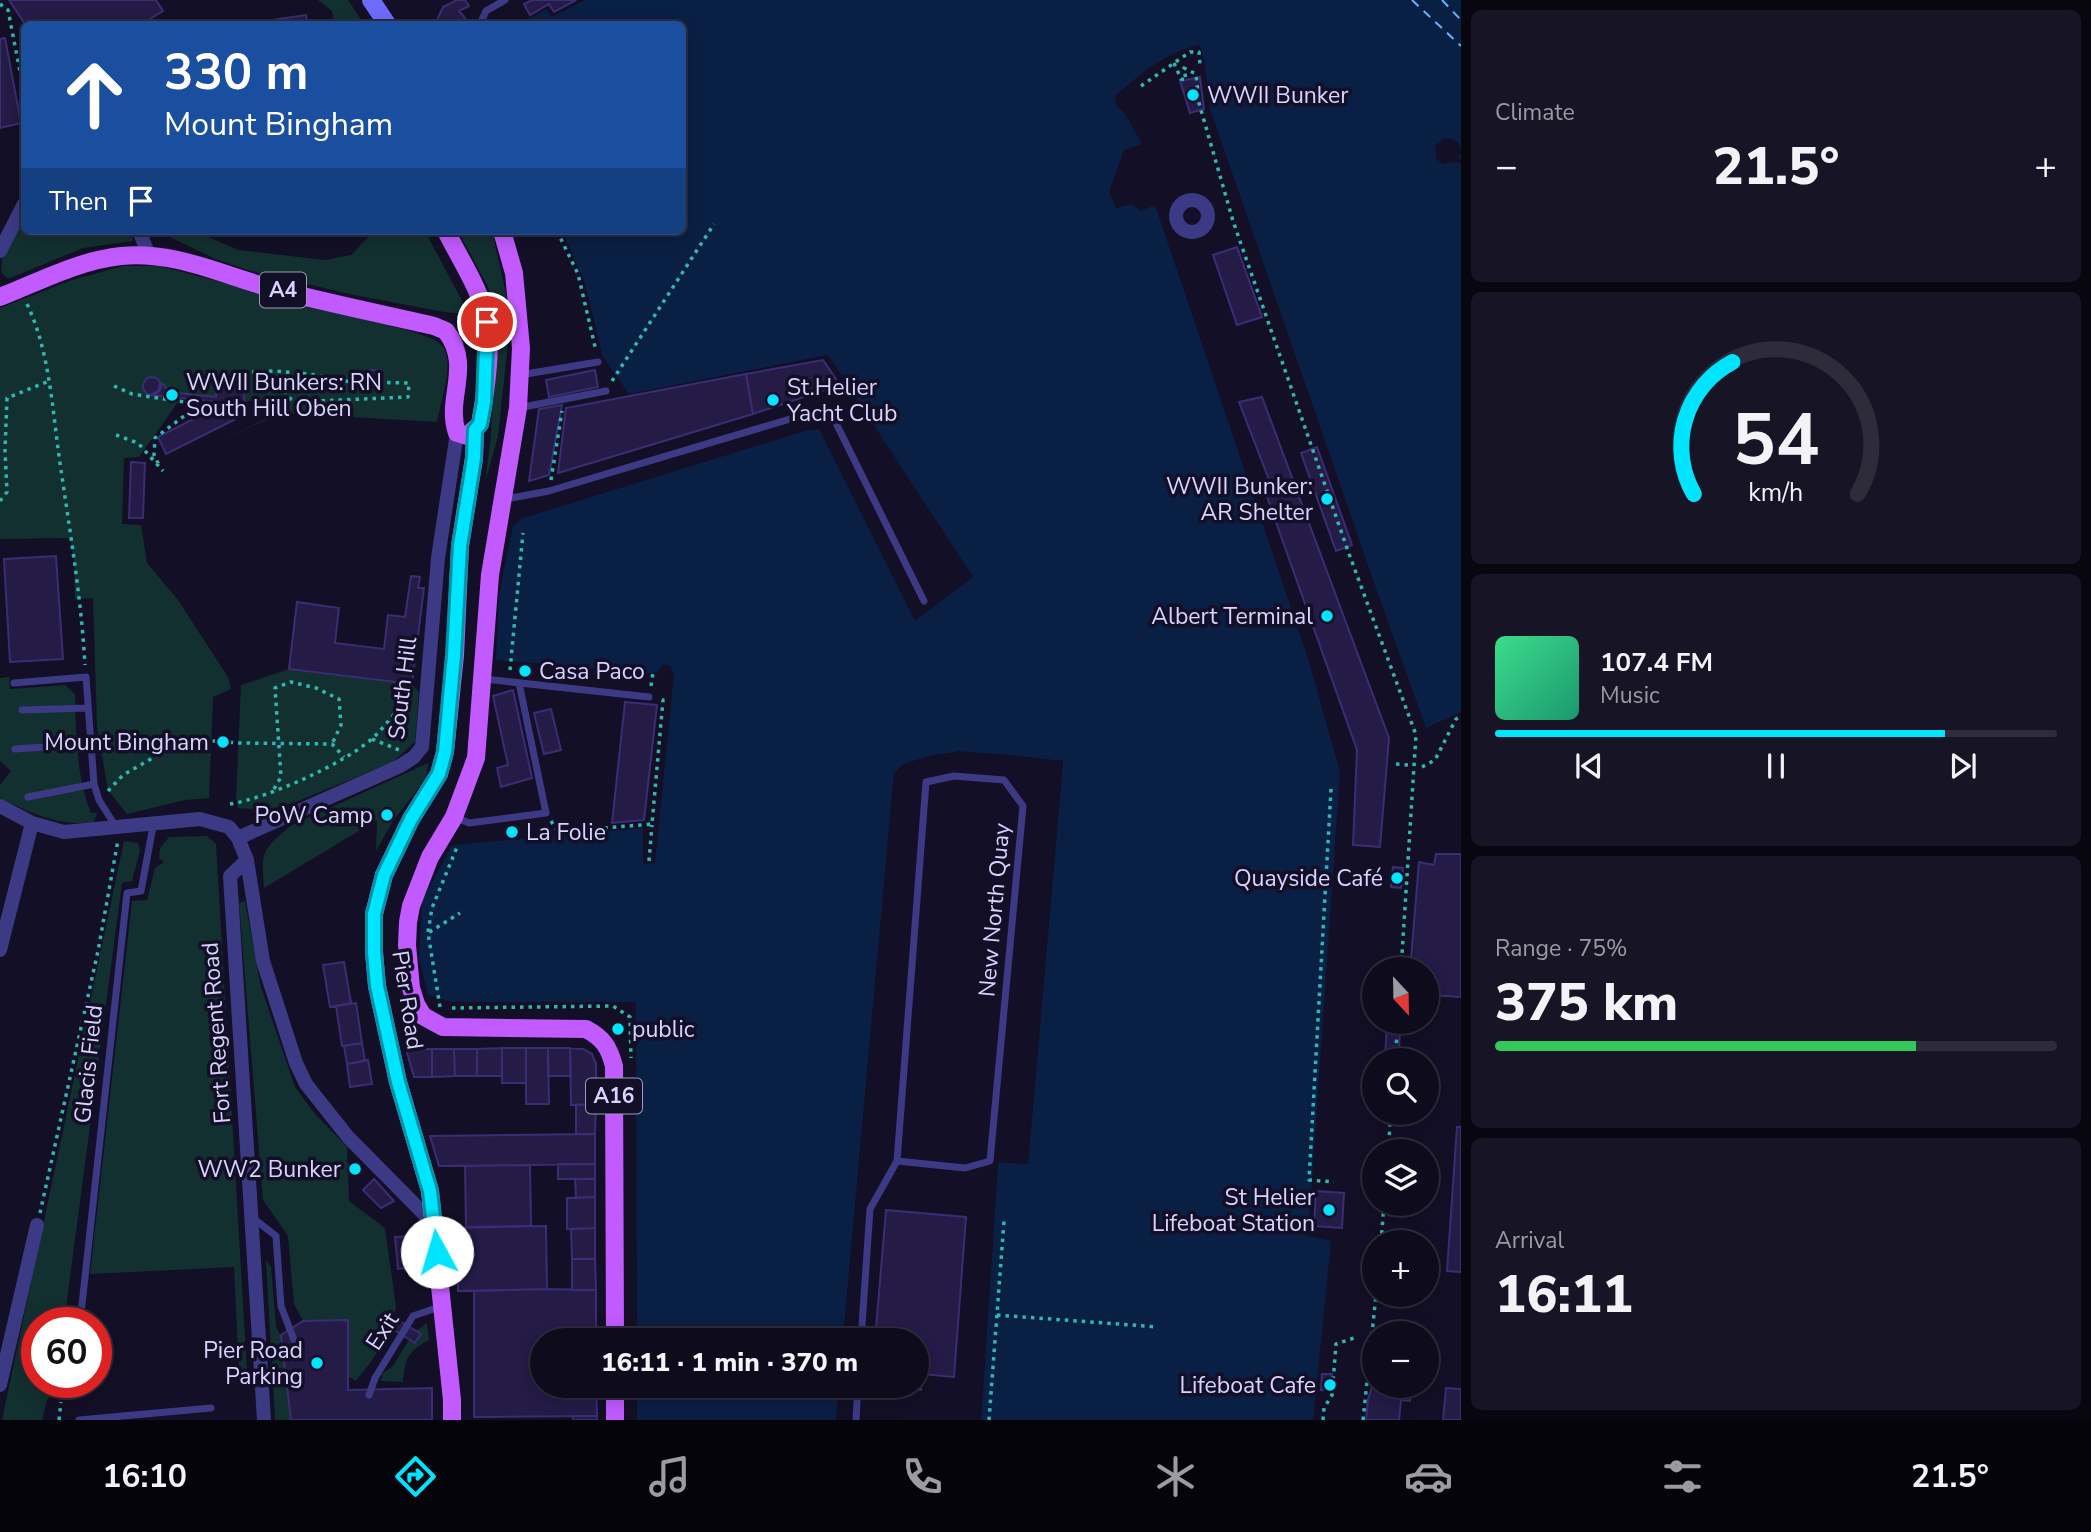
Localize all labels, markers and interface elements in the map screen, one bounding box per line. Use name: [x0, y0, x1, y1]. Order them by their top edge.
text: 330 m: [164, 39, 308, 106]
icon: ahead: [49, 49, 140, 140]
place label: WWII Bunker: [1207, 80, 1349, 111]
marker: WWII Bunker: [1185, 87, 1201, 103]
text: Climate: [1495, 97, 1575, 128]
text: Mount Bingham: [164, 103, 393, 146]
text: 21.5°: [1712, 131, 1840, 202]
text: −: [1495, 141, 1518, 192]
text: +: [2034, 141, 2057, 192]
icon: arrive: [122, 182, 160, 220]
text: Then: [49, 184, 108, 219]
road number: A4: [260, 272, 306, 308]
pin: [457, 292, 517, 352]
icon: arrive: [468, 303, 506, 341]
place label: WWII Bunkers: RN South Hill Oben: [186, 367, 382, 424]
place label: St.Helier Yacht Club: [786, 372, 897, 429]
marker: WWII Bunkers: RN South Hill Oben: [164, 387, 180, 403]
text: 54: [1732, 390, 1820, 490]
marker: St.Helier Yacht Club: [765, 392, 781, 408]
place label: WWII Bunker: AR Shelter: [1166, 471, 1314, 528]
text: km/h: [1748, 476, 1804, 510]
marker: WWII Bunker: AR Shelter: [1319, 491, 1335, 507]
place label: Albert Terminal: [1151, 601, 1313, 632]
marker: Albert Terminal: [1319, 608, 1335, 624]
street label: South Hill: [381, 635, 424, 741]
text: 107.4 FM: [1600, 645, 1713, 680]
place label: Casa Paco: [539, 656, 645, 687]
marker: Casa Paco: [517, 663, 533, 679]
text: Music: [1600, 680, 1660, 711]
place label: Mount Bingham: [44, 727, 209, 758]
marker: Mount Bingham: [215, 734, 231, 750]
icon: previous: [1570, 747, 1608, 785]
icon: pause: [1757, 747, 1795, 785]
icon: next: [1944, 747, 1982, 785]
place label: PoW Camp: [255, 800, 373, 831]
marker: PoW Camp: [379, 807, 395, 823]
place label: La Folie: [526, 817, 606, 848]
street label: New North Quay: [971, 822, 1018, 998]
marker: La Folie: [504, 824, 520, 840]
place label: Quayside Café: [1234, 863, 1383, 894]
marker: Quayside Café: [1389, 870, 1405, 886]
text: Range · 75%: [1495, 933, 1627, 964]
street label: Fort Regent Road: [195, 941, 238, 1125]
street label: Pier Road: [384, 948, 431, 1052]
north arrow: [1362, 957, 1438, 1034]
map controls: [1362, 957, 1439, 1398]
text: 375 km: [1495, 967, 1678, 1038]
street label: Glacis Field: [67, 1003, 110, 1125]
place label: public: [632, 1014, 695, 1045]
marker: public: [610, 1021, 626, 1037]
button: search: [1362, 1048, 1439, 1125]
road number: A16: [586, 1078, 642, 1114]
button: layers: [1362, 1139, 1439, 1216]
place label: WW2 Bunker: [197, 1154, 342, 1185]
marker: WW2 Bunker: [347, 1161, 363, 1177]
place label: St Helier Lifeboat Station: [1152, 1182, 1316, 1239]
marker: St Helier Lifeboat Station: [1321, 1202, 1337, 1218]
position arrow: [400, 1215, 474, 1289]
text: Arrival: [1495, 1225, 1564, 1256]
button: +: [1362, 1230, 1439, 1307]
text: 16:11: [1495, 1259, 1633, 1330]
street label: Exit: [359, 1306, 407, 1356]
speed limit sign: 60: [21, 1307, 112, 1398]
button: −: [1362, 1321, 1439, 1398]
place label: Pier Road Parking: [203, 1335, 303, 1392]
text: 16:11 · 1 min · 370 m: [601, 1345, 858, 1380]
marker: Pier Road Parking: [309, 1355, 325, 1371]
place label: Lifeboat Cafe: [1179, 1370, 1316, 1401]
marker: Lifeboat Cafe: [1322, 1377, 1338, 1393]
icon: directions: [391, 1452, 440, 1501]
icon: music: [645, 1452, 694, 1501]
icon: phone: [898, 1452, 947, 1501]
icon: climate: [1151, 1452, 1200, 1501]
icon: car: [1404, 1452, 1453, 1501]
icon: filters: [1658, 1452, 1707, 1501]
text: 16:10: [102, 1455, 187, 1498]
text: 21.5°: [1911, 1455, 1989, 1498]

